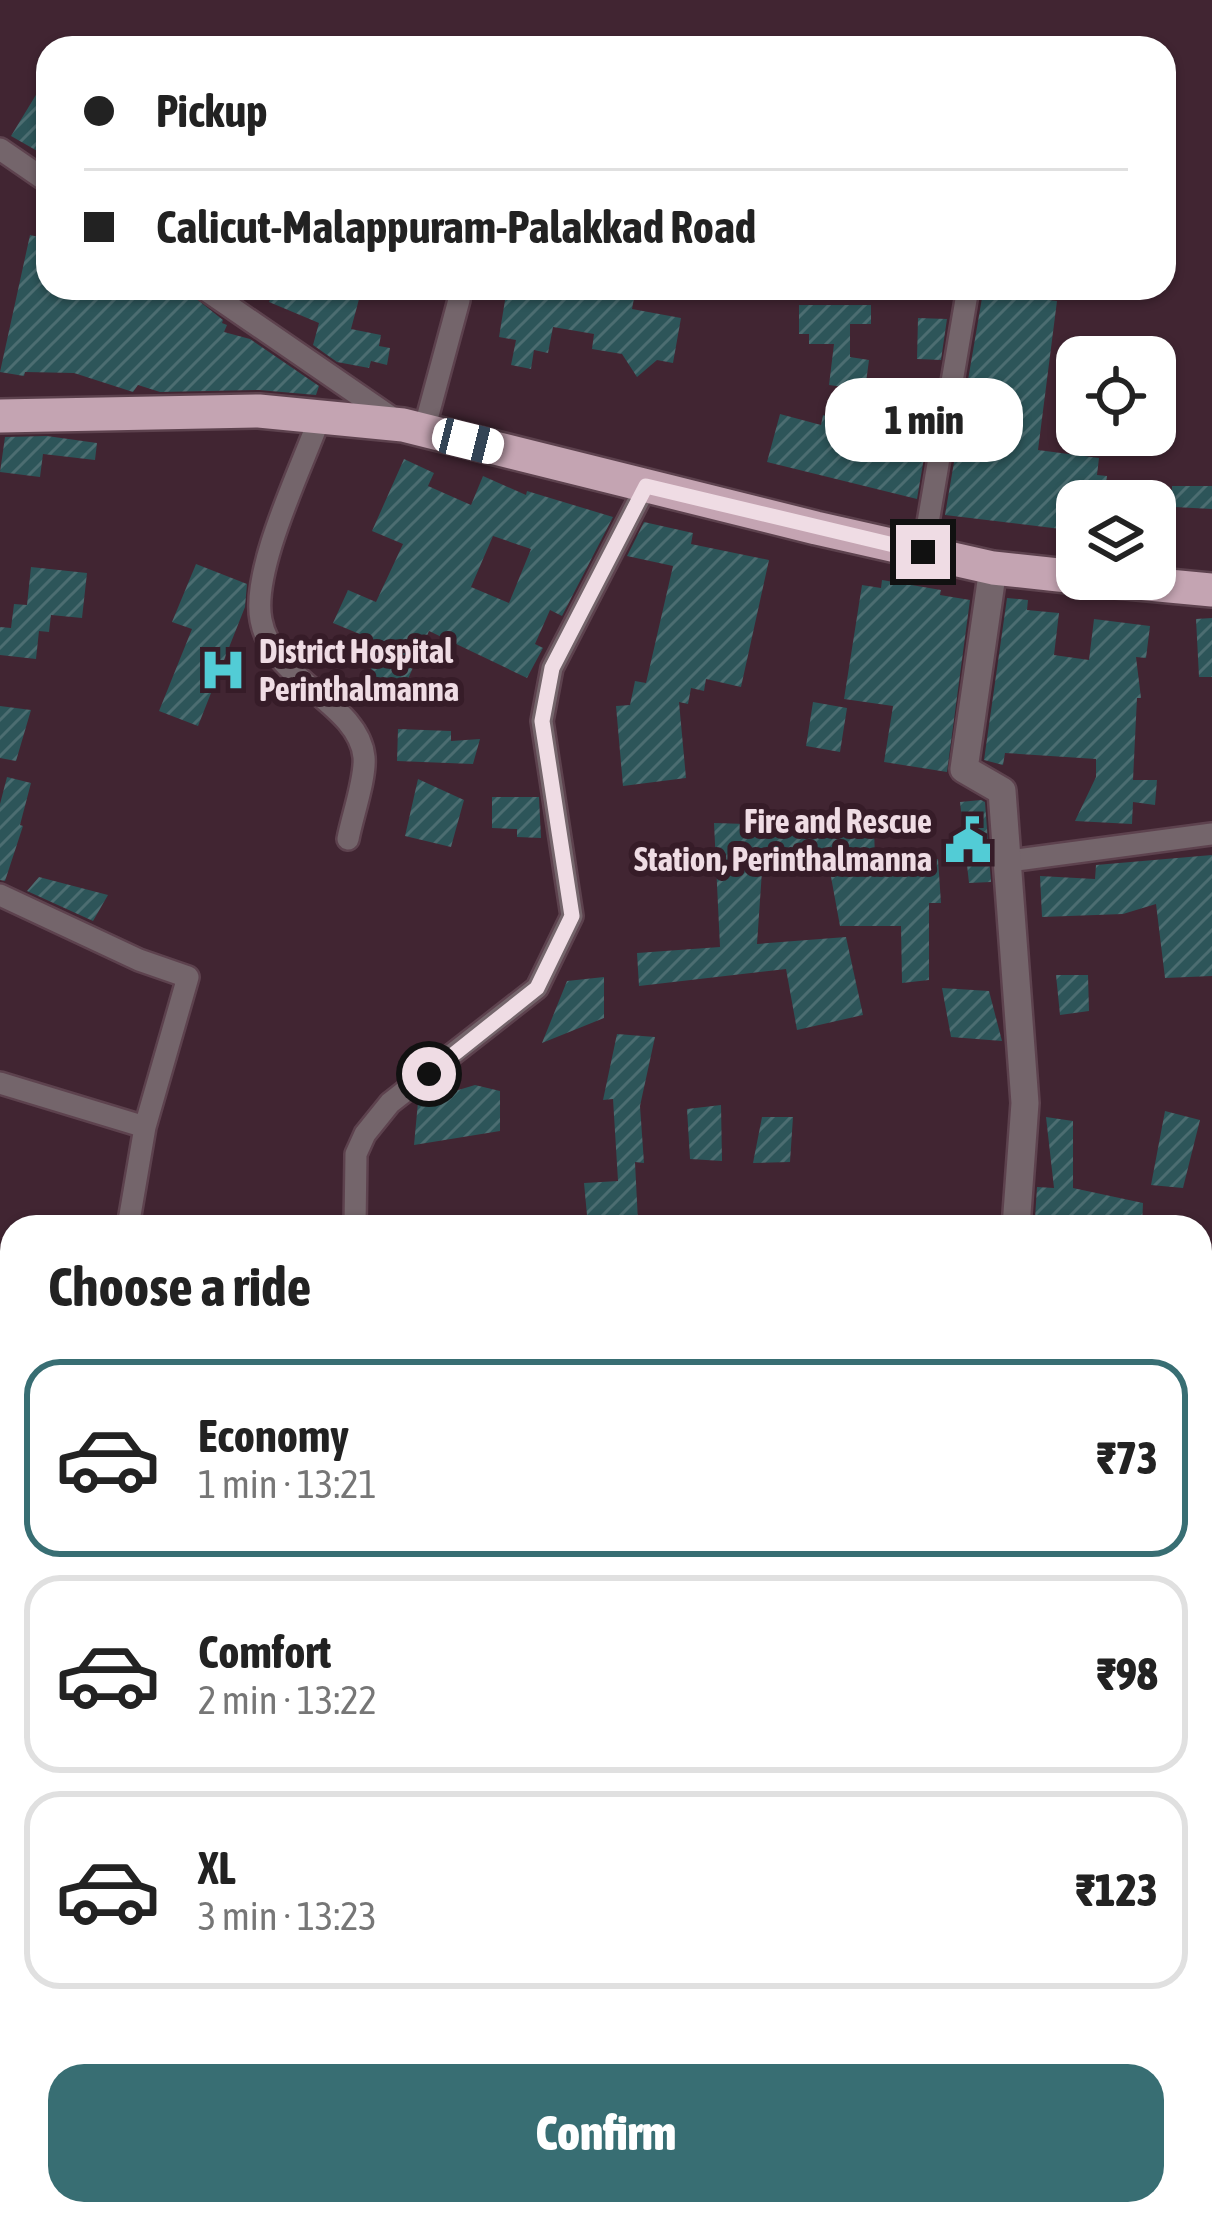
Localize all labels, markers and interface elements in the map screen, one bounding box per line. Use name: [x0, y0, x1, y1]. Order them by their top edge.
text: Pickup: [156, 85, 267, 137]
text: Calicut-Malappuram-Palakkad Road: [156, 201, 756, 253]
map controls: [1056, 336, 1176, 600]
button: locate: [1056, 336, 1176, 456]
callout: 1 min: [824, 378, 1022, 462]
text: 1 min: [884, 398, 964, 442]
car: [429, 415, 507, 467]
button: layers: [1056, 480, 1176, 600]
route end: [896, 525, 950, 579]
place label: District Hospital Perinthalmanna: [259, 632, 459, 708]
hospital icon: District Hospital Perinthalmanna: [198, 645, 248, 695]
place label: Fire and Rescue Station, Perinthalmanna: [634, 802, 932, 878]
public building icon: Fire and Rescue Station, Perinthalmanna: [943, 815, 993, 865]
route start: [402, 1047, 456, 1101]
text: Choose a ride: [48, 1256, 311, 1317]
icon: car: [54, 1404, 162, 1512]
text: Economy: [198, 1410, 349, 1462]
text: ₹73: [1096, 1432, 1158, 1484]
text: 1 min · 13:21: [198, 1462, 377, 1506]
icon: car: [54, 1620, 162, 1728]
text: Comfort: [198, 1626, 331, 1678]
text: ₹98: [1096, 1648, 1158, 1700]
text: 2 min · 13:22: [198, 1678, 377, 1722]
icon: car: [54, 1836, 162, 1944]
text: XL: [198, 1842, 236, 1894]
text: ₹123: [1075, 1864, 1158, 1916]
text: 3 min · 13:23: [198, 1894, 377, 1938]
button: Confirm: [48, 2064, 1164, 2202]

